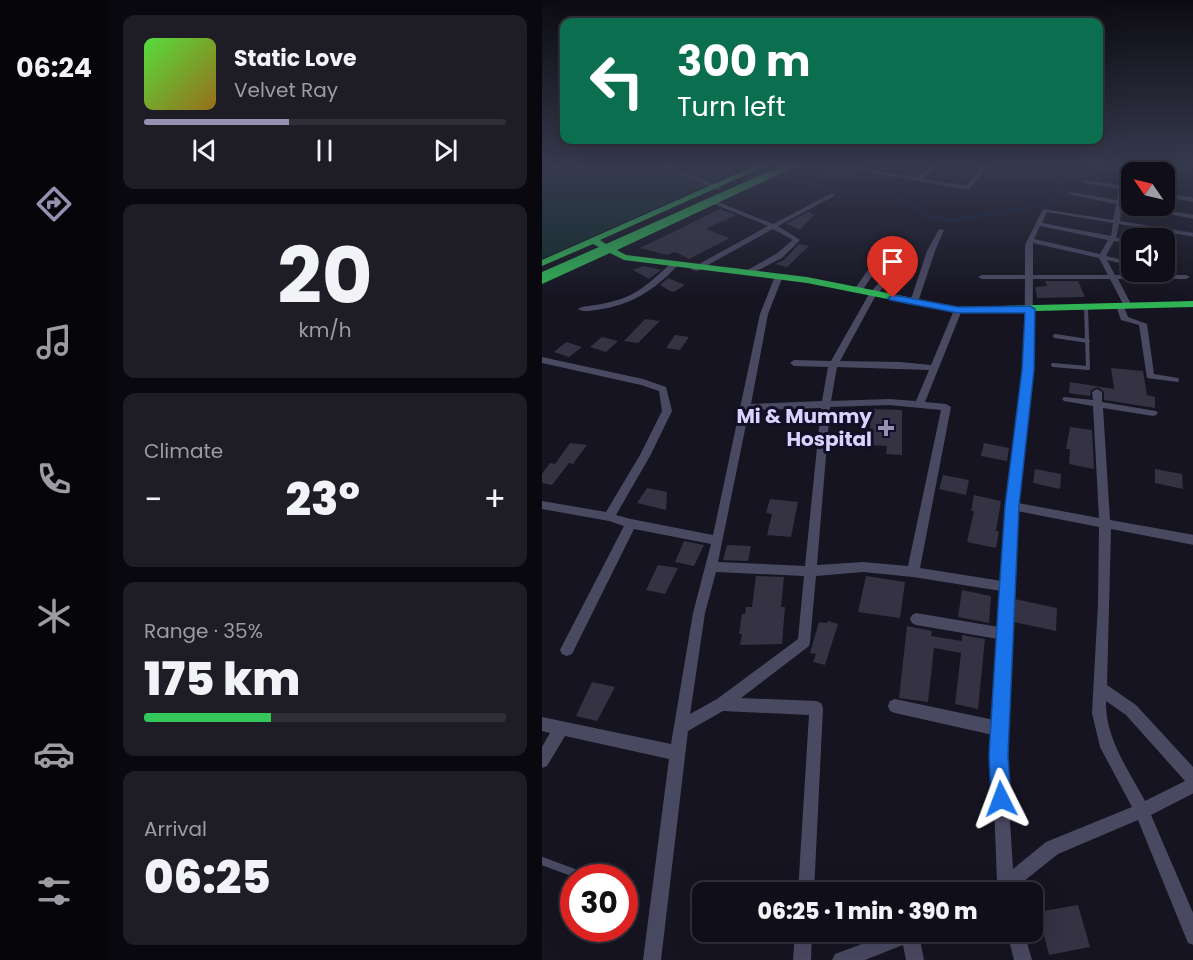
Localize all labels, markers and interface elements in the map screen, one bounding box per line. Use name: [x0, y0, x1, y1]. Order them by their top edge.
text: 300 m: [677, 32, 811, 91]
icon: left: [578, 42, 656, 120]
text: Static Love: [234, 43, 357, 74]
text: 06:24: [16, 49, 92, 86]
text: Velvet Ray: [234, 76, 338, 104]
text: Turn left: [677, 88, 786, 125]
icon: previous: [188, 134, 221, 167]
icon: pause: [308, 134, 341, 167]
icon: next: [429, 134, 462, 167]
north arrow: [1121, 162, 1175, 216]
map controls: [1121, 162, 1175, 282]
icon: directions: [33, 183, 75, 225]
text: 20: [277, 221, 373, 330]
button: sound: [1121, 228, 1175, 282]
pin: [867, 236, 918, 298]
icon: arrive: [876, 245, 909, 278]
text: km/h: [298, 316, 352, 344]
icon: music: [33, 321, 75, 363]
place label: Mi & Mummy Hospital: [736, 402, 872, 453]
marker: Mi & Mummy Hospital: [877, 419, 895, 437]
text: Climate: [144, 437, 223, 465]
icon: phone: [33, 458, 75, 500]
text: 23°: [285, 468, 360, 531]
text: −: [144, 476, 162, 523]
text: +: [483, 476, 506, 523]
icon: climate: [33, 595, 75, 637]
text: Range · 35%: [144, 617, 263, 645]
text: 175 km: [144, 648, 300, 711]
icon: car: [33, 733, 75, 775]
position arrow: [969, 767, 1033, 831]
text: Arrival: [144, 815, 207, 843]
text: 06:25: [144, 846, 271, 909]
speed limit sign: 30: [560, 864, 638, 942]
icon: filters: [33, 870, 75, 912]
text: 06:25 · 1 min · 390 m: [757, 896, 978, 927]

